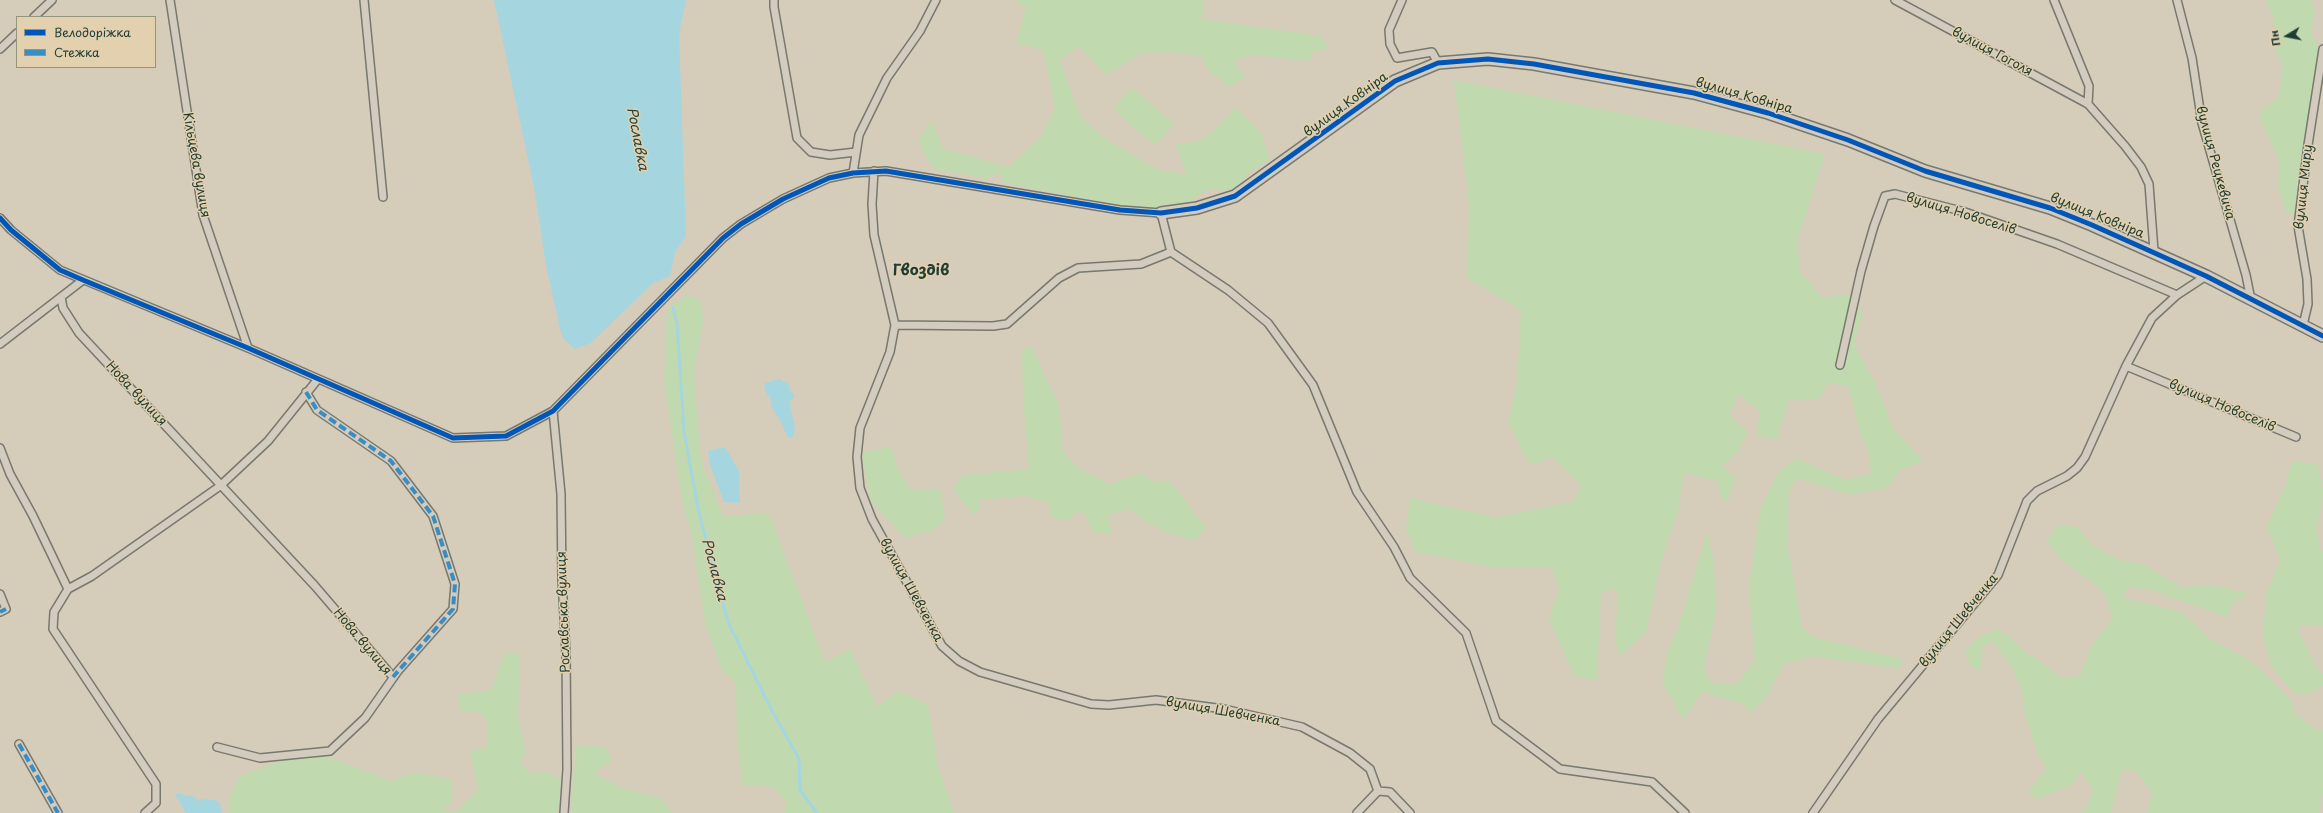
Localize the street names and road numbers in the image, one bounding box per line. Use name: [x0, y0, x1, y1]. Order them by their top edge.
street label: вулиця Гоголя: [1949, 24, 2035, 80]
street label: вулиця Ковніра: [1301, 69, 1391, 141]
street label: вулиця Ковніра: [1694, 75, 1794, 117]
street label: вулиця Рецкевича: [2192, 104, 2238, 222]
street label: Кільцева вулиця: [179, 111, 213, 219]
street label: вулиця Миру: [2292, 144, 2316, 230]
street label: вулиця Новоселів: [1904, 190, 2018, 238]
street label: вулиця Ковніра: [2048, 190, 2146, 242]
street label: Нова вулиця: [102, 359, 170, 429]
street label: вулиця Новоселів: [2166, 376, 2278, 436]
street label: вулиця Шевченка: [876, 535, 946, 645]
street label: Рославська вулиця: [554, 551, 574, 673]
street label: вулиця Шевченка: [1916, 571, 2002, 671]
street label: Нова вулиця: [330, 605, 394, 679]
street label: вулиця Шевченка: [1165, 694, 1281, 730]

